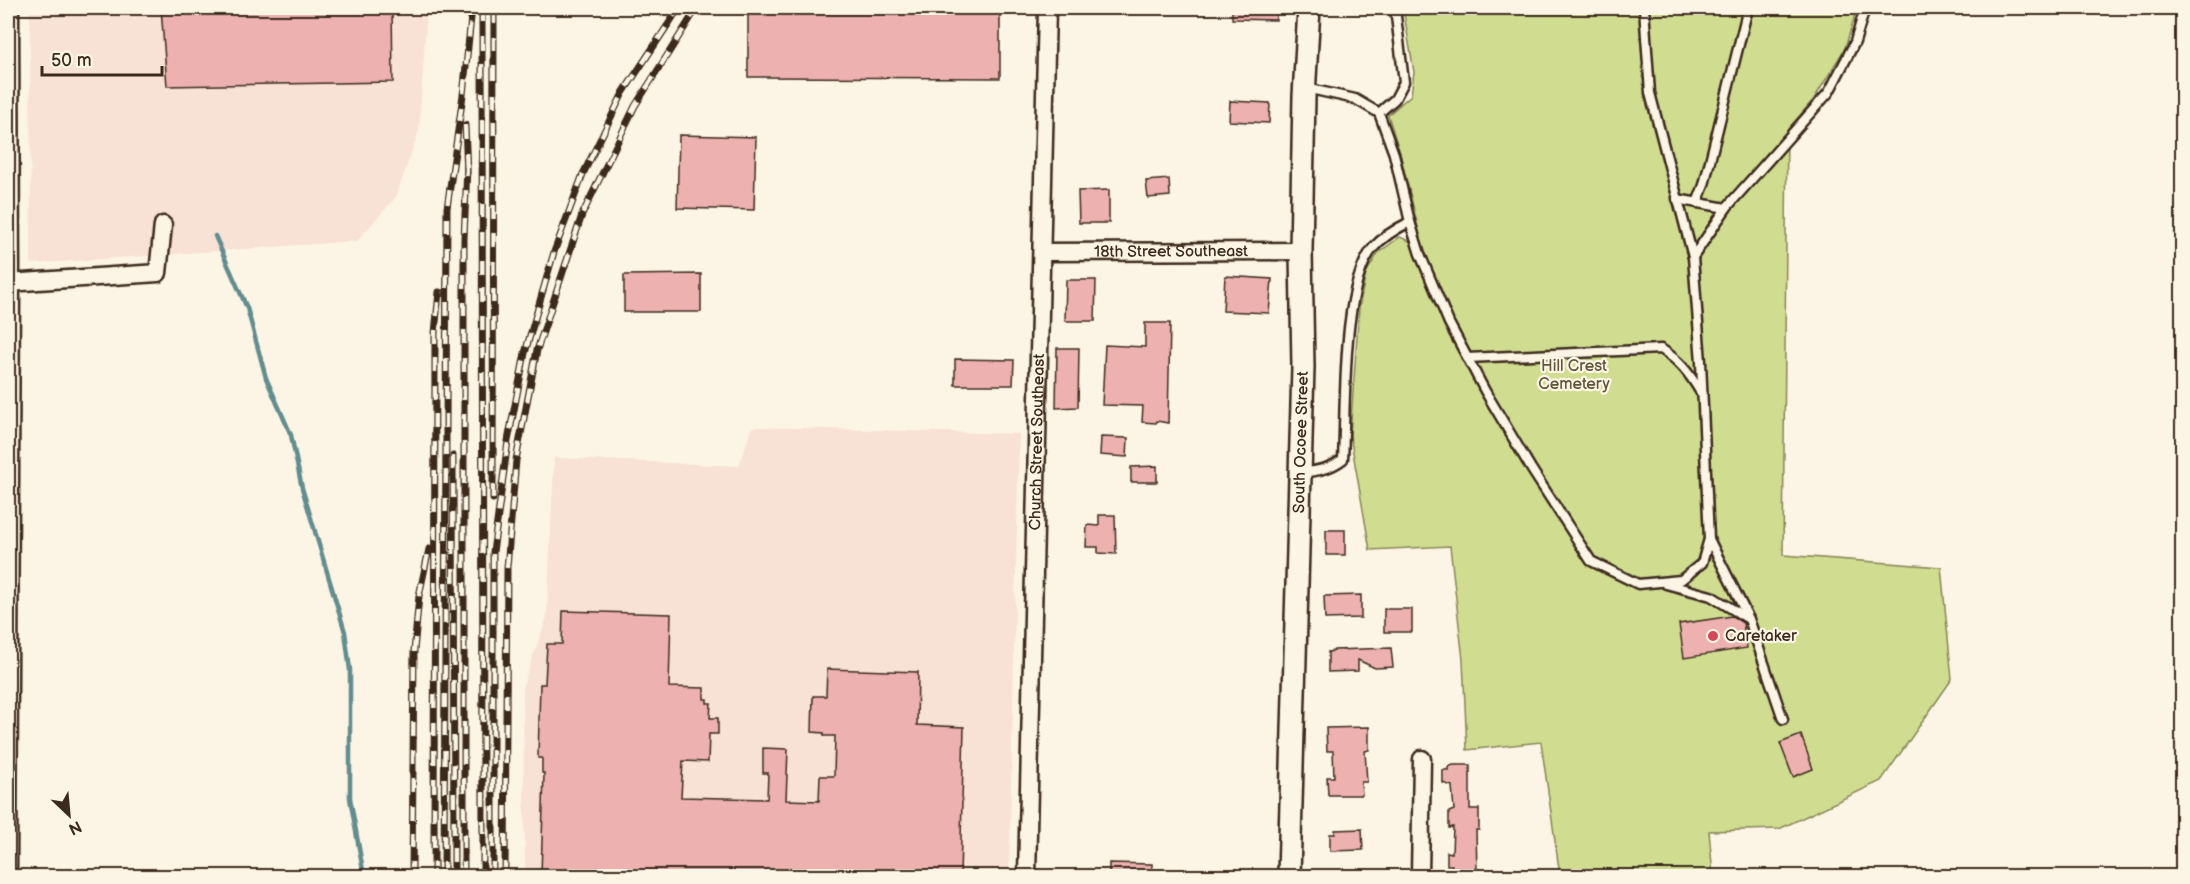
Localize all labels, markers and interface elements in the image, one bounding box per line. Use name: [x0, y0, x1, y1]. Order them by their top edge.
scale bar: [42, 39, 162, 77]
text: 50 m: [51, 50, 92, 71]
street label: 18th Street Southeast: [1094, 242, 1248, 261]
street label: Church Street Southeast: [1025, 354, 1049, 531]
park label: Hill Crest Cemetery: [1538, 357, 1610, 394]
street label: South Ocoee Street: [1289, 371, 1312, 514]
place label: Caretaker: [1725, 627, 1797, 646]
marker: Caretaker: [1706, 629, 1720, 643]
north arrow: [39, 785, 99, 845]
text: N: [65, 816, 84, 838]

